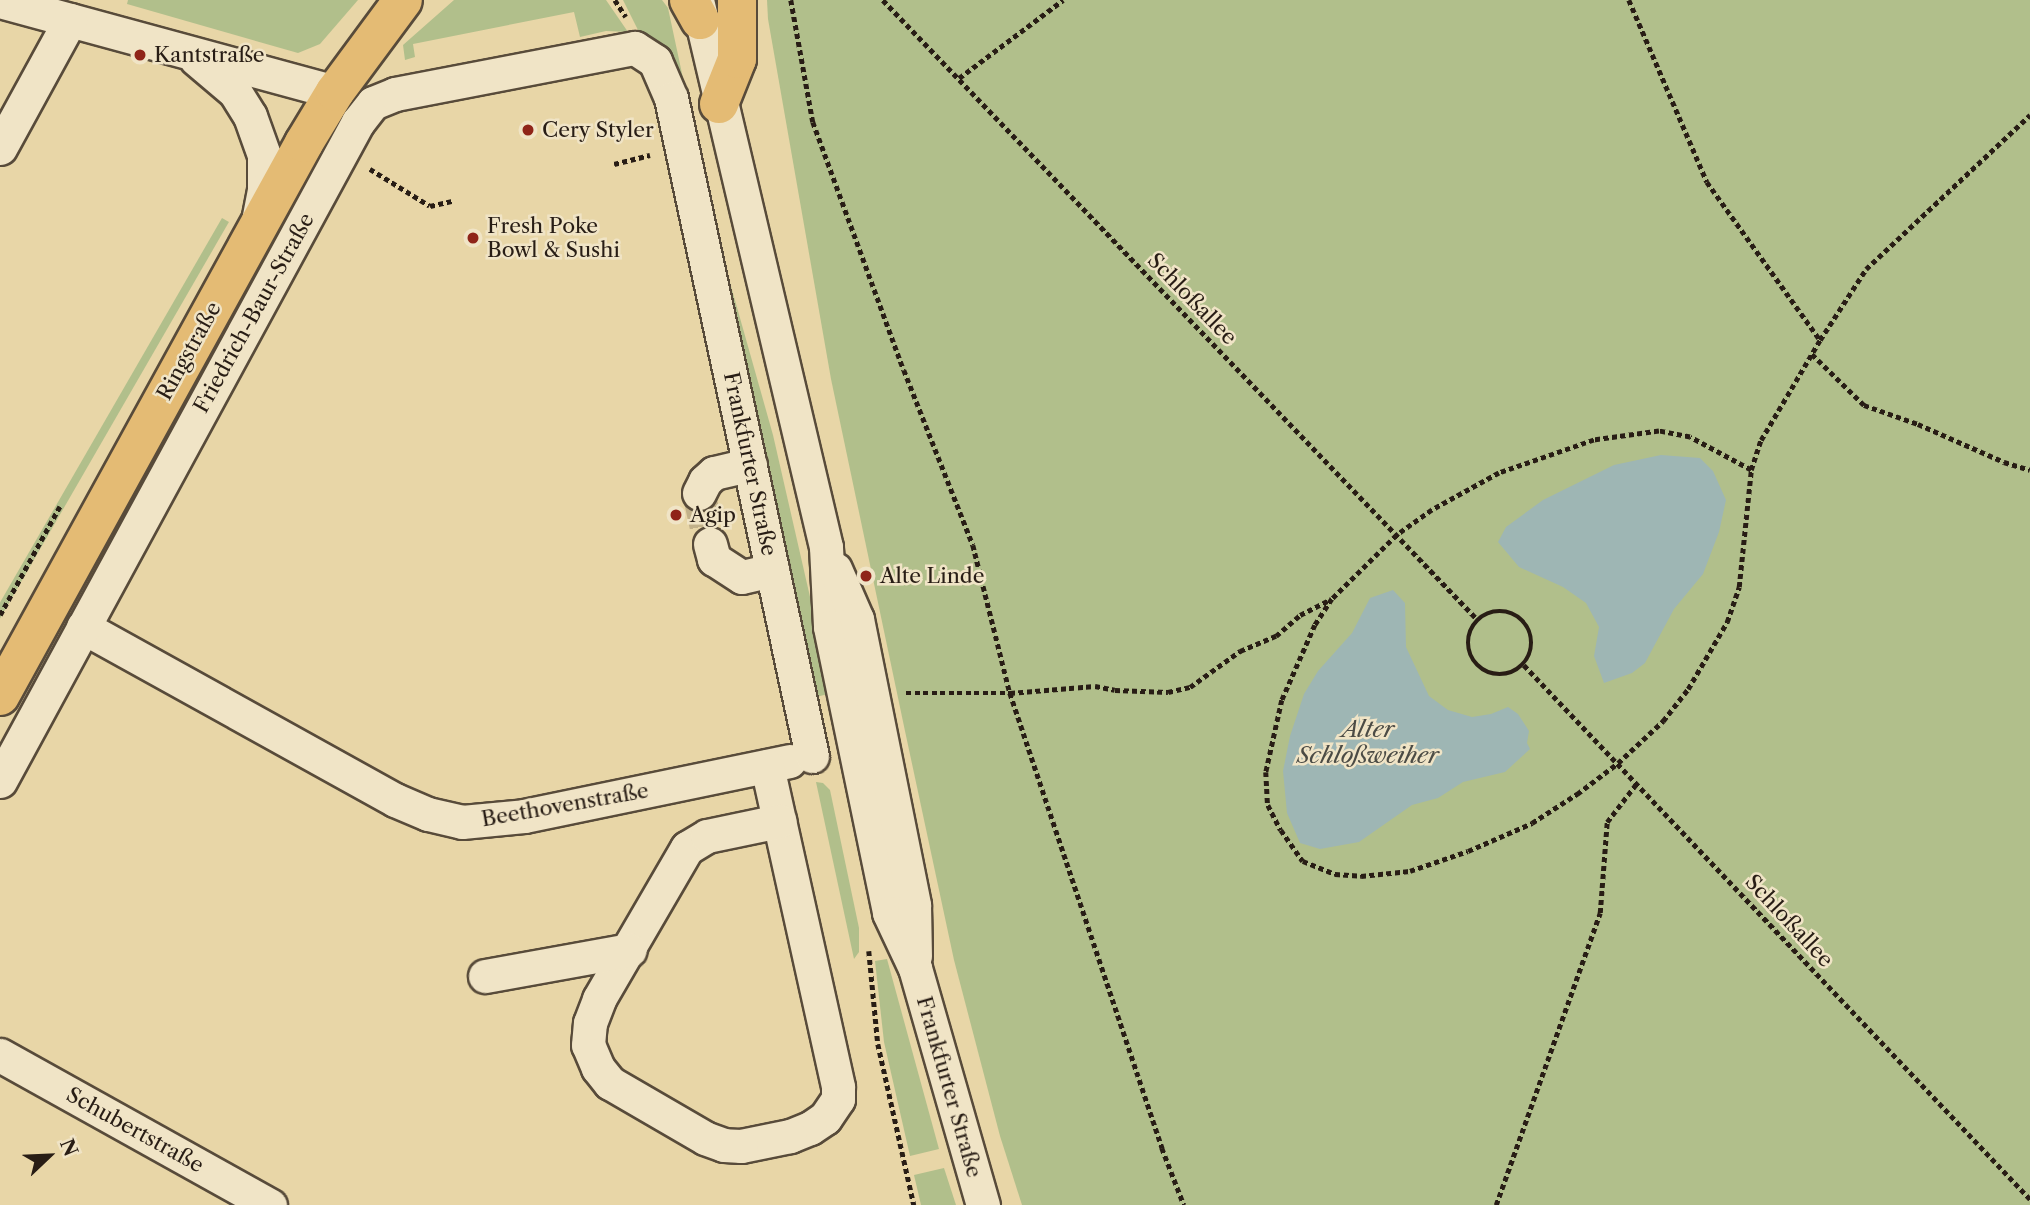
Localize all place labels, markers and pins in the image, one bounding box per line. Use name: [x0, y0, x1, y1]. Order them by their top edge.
place label: Kantstraße: [154, 42, 265, 68]
marker: Kantstraße: [132, 47, 148, 63]
place label: Cery Styler: [542, 117, 655, 143]
marker: Cery Styler: [520, 122, 536, 138]
place label: Fresh Poke Bowl & Sushi: [487, 213, 620, 263]
marker: Fresh Poke Bowl & Sushi: [465, 230, 481, 246]
place label: Agip: [690, 502, 736, 528]
marker: Agip: [668, 507, 684, 523]
place label: Alte Linde: [880, 563, 984, 589]
marker: Alte Linde: [858, 568, 874, 584]

